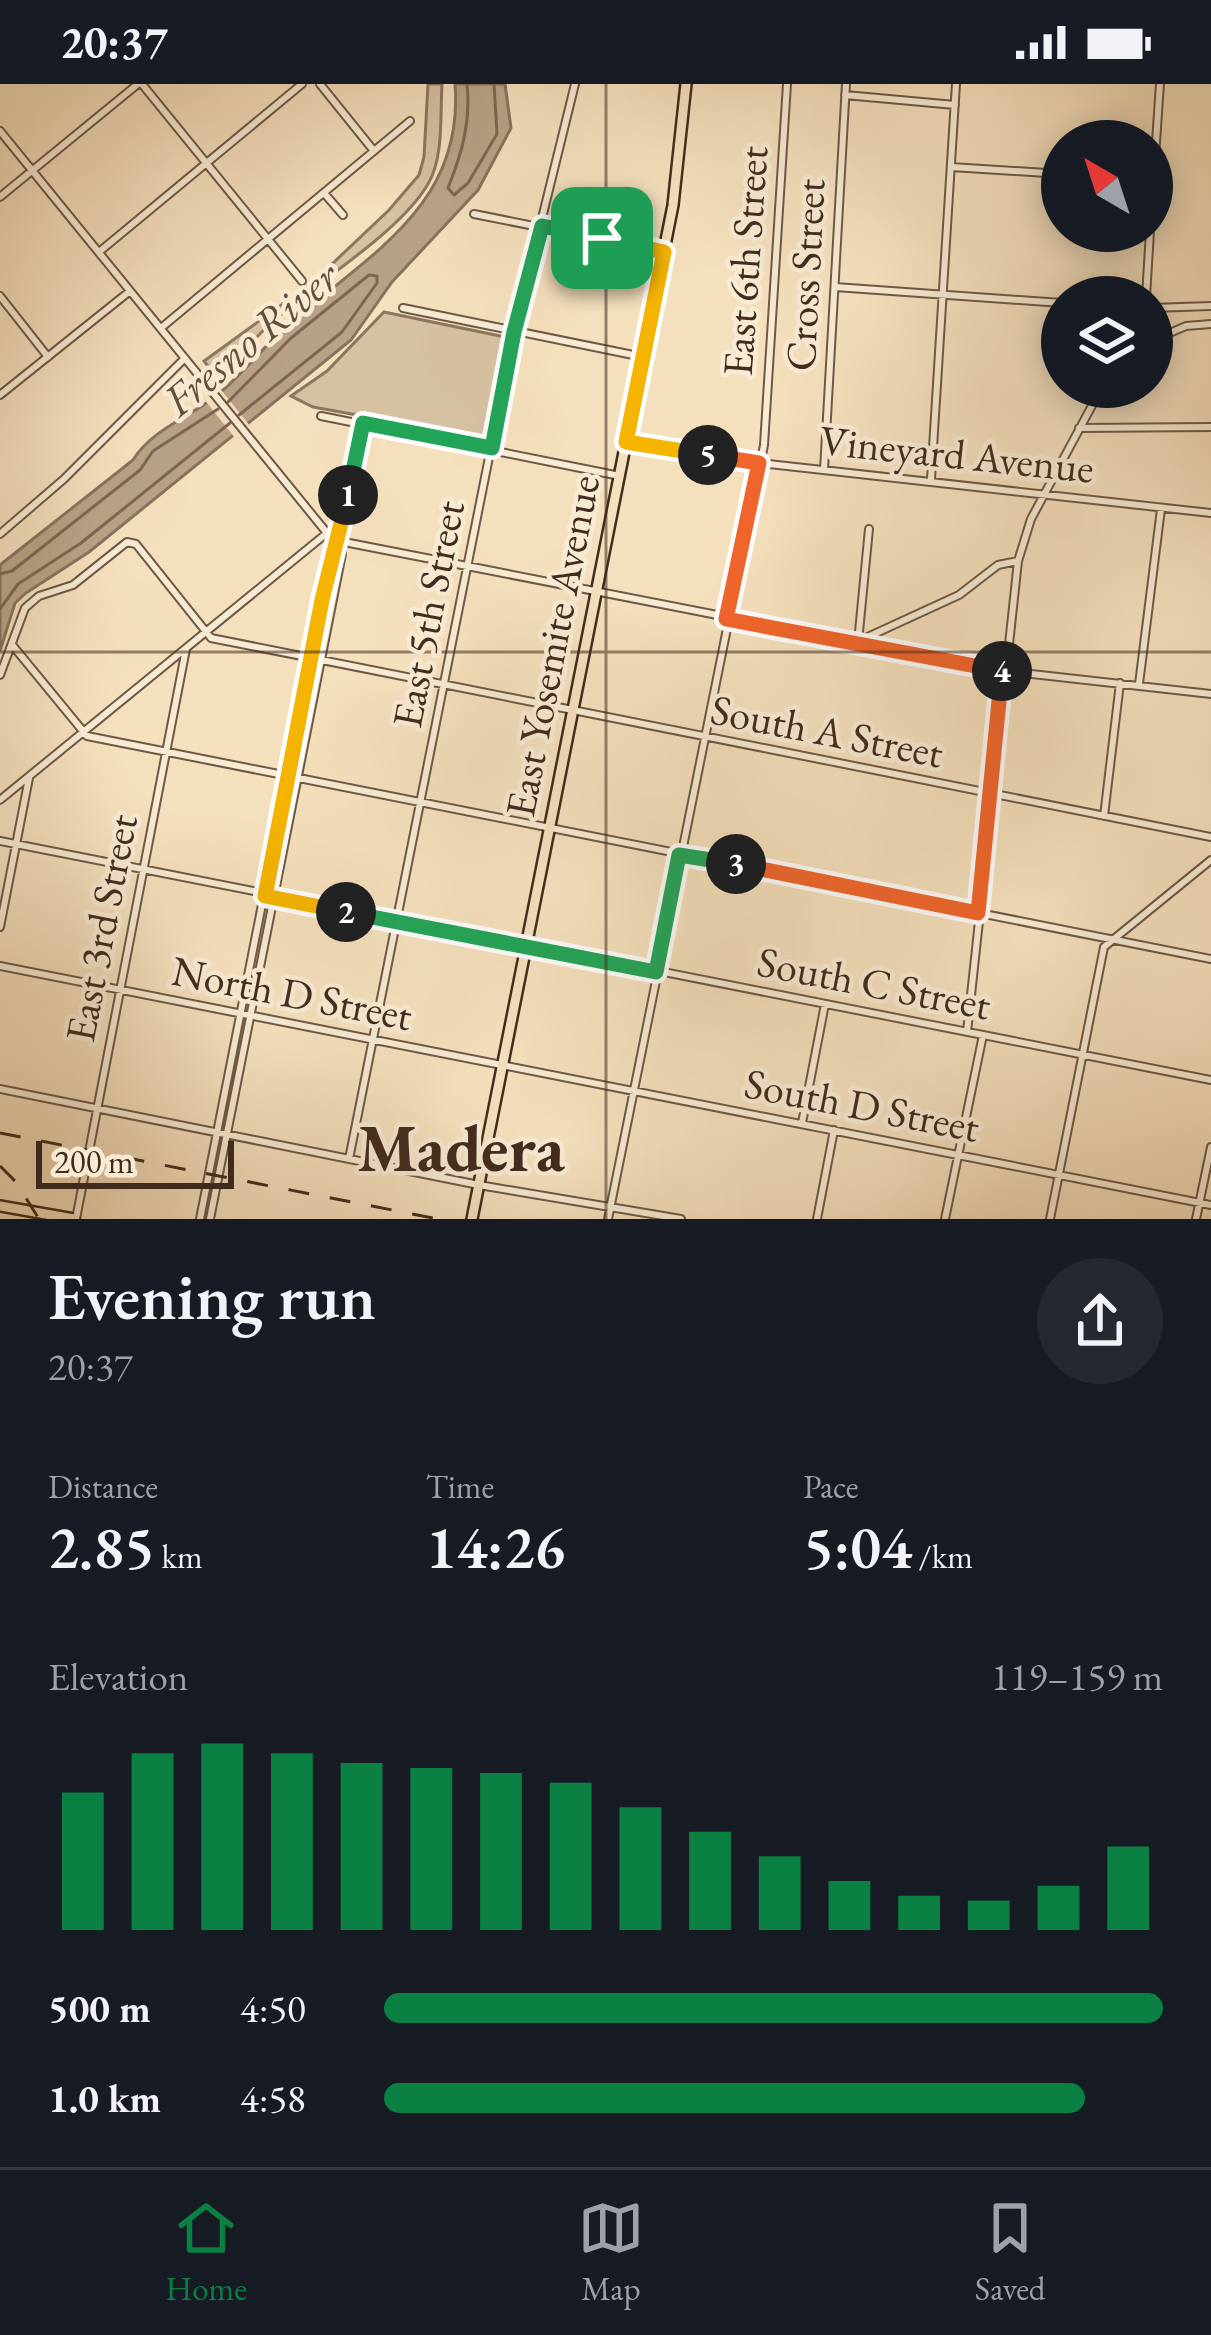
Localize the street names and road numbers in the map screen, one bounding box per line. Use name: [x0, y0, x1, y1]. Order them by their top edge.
street label: East 6th Street: [710, 144, 780, 378]
street label: Cross Street: [773, 177, 837, 373]
street label: Vineyard Avenue: [817, 412, 1097, 496]
street label: East Yosemite Avenue: [492, 471, 612, 821]
street label: East 5th Street: [379, 496, 477, 732]
street label: South A Street: [706, 682, 948, 780]
street label: East 3rd Street: [52, 810, 150, 1046]
street label: South C Street: [753, 933, 995, 1033]
street label: North D Street: [167, 943, 417, 1043]
street label: South D Street: [740, 1055, 984, 1155]

